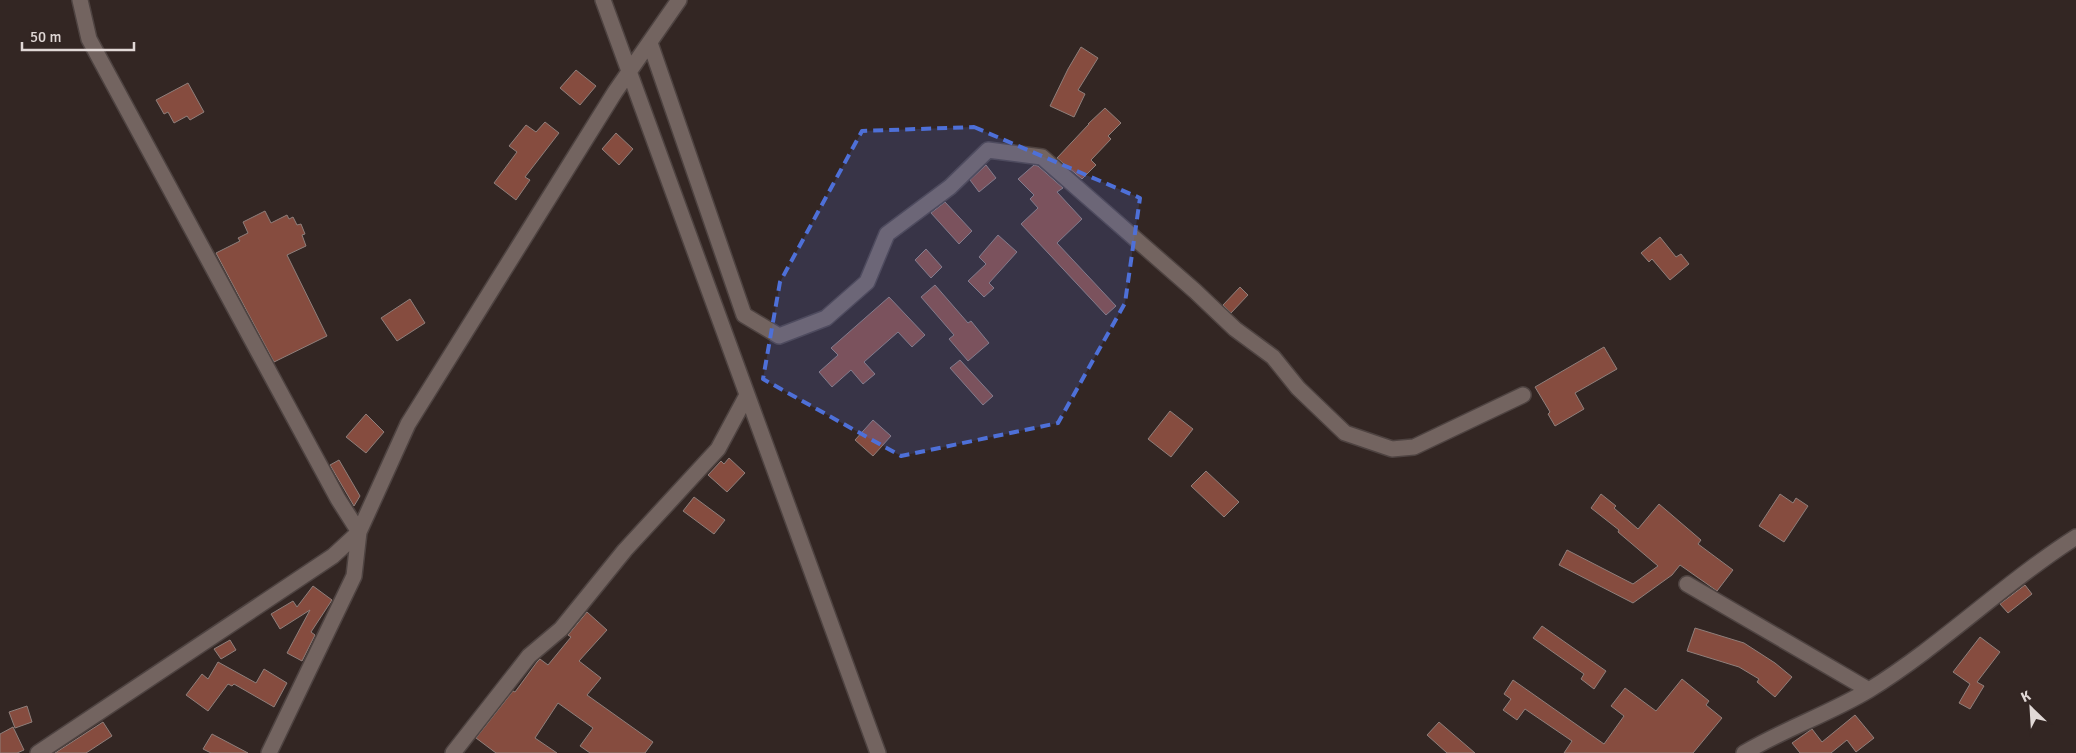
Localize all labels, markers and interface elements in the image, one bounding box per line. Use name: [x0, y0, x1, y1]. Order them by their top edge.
scale bar: [22, 20, 135, 52]
text: 50 m: [30, 28, 61, 46]
north arrow: [2006, 683, 2056, 733]
text: K: [2018, 687, 2034, 706]

